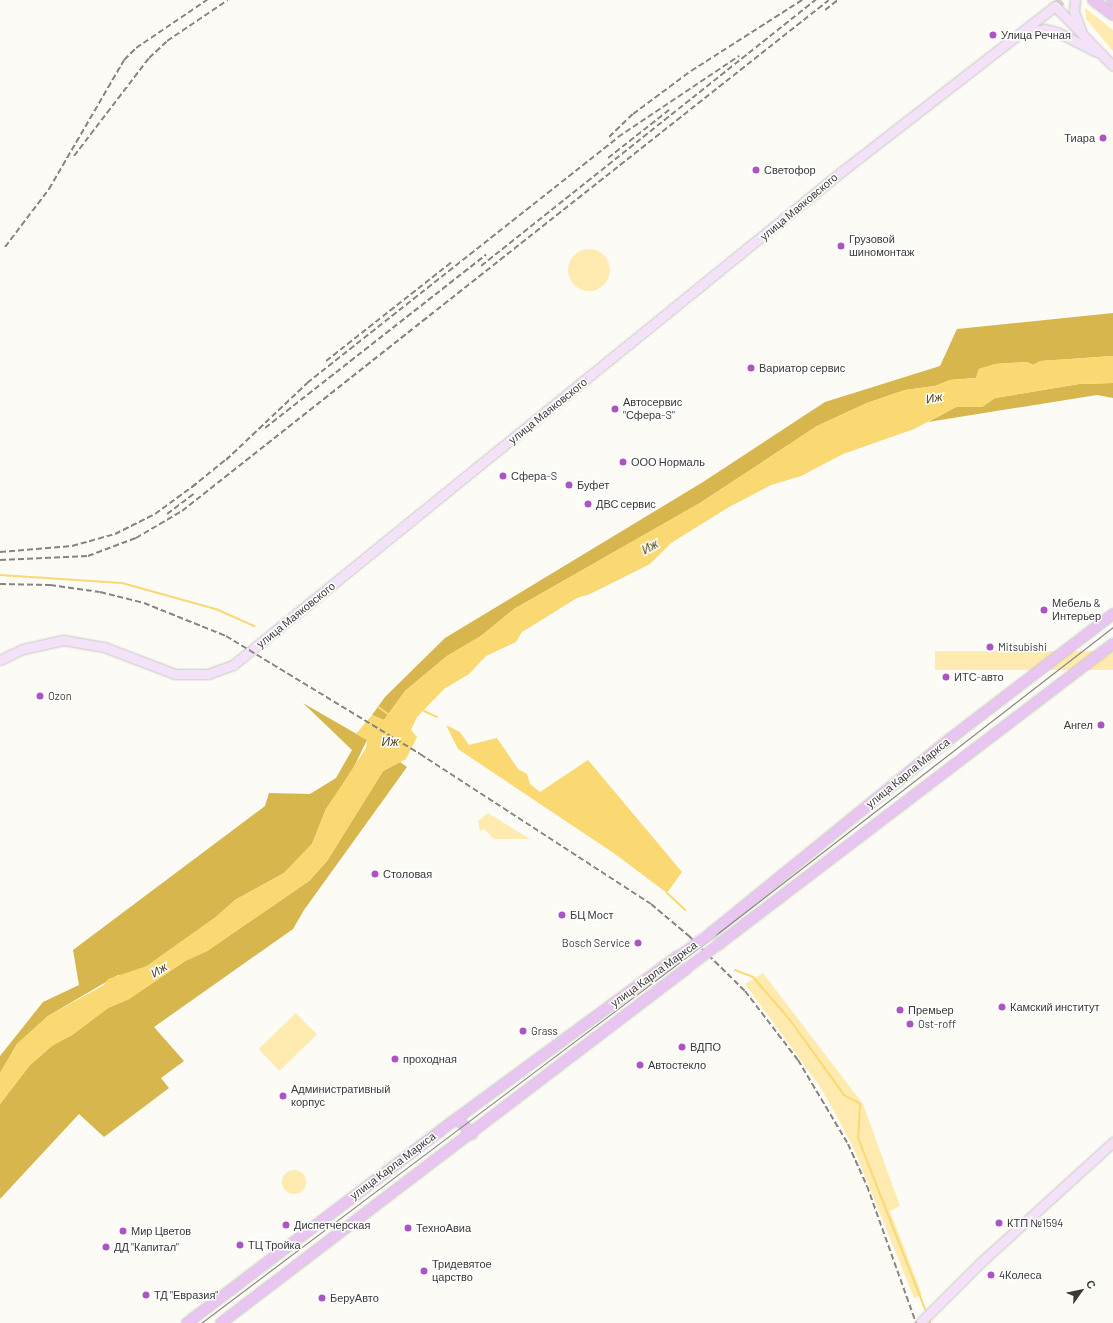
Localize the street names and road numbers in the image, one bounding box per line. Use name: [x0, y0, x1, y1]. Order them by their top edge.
street label: улица Маяковского: [758, 171, 840, 243]
street label: улица Маяковского: [506, 375, 590, 447]
street label: улица Маяковского: [254, 579, 338, 651]
street label: улица Карла Маркса: [864, 735, 952, 811]
street label: улица Карла Маркса: [608, 938, 700, 1010]
street label: улица Карла Маркса: [348, 1130, 438, 1202]

